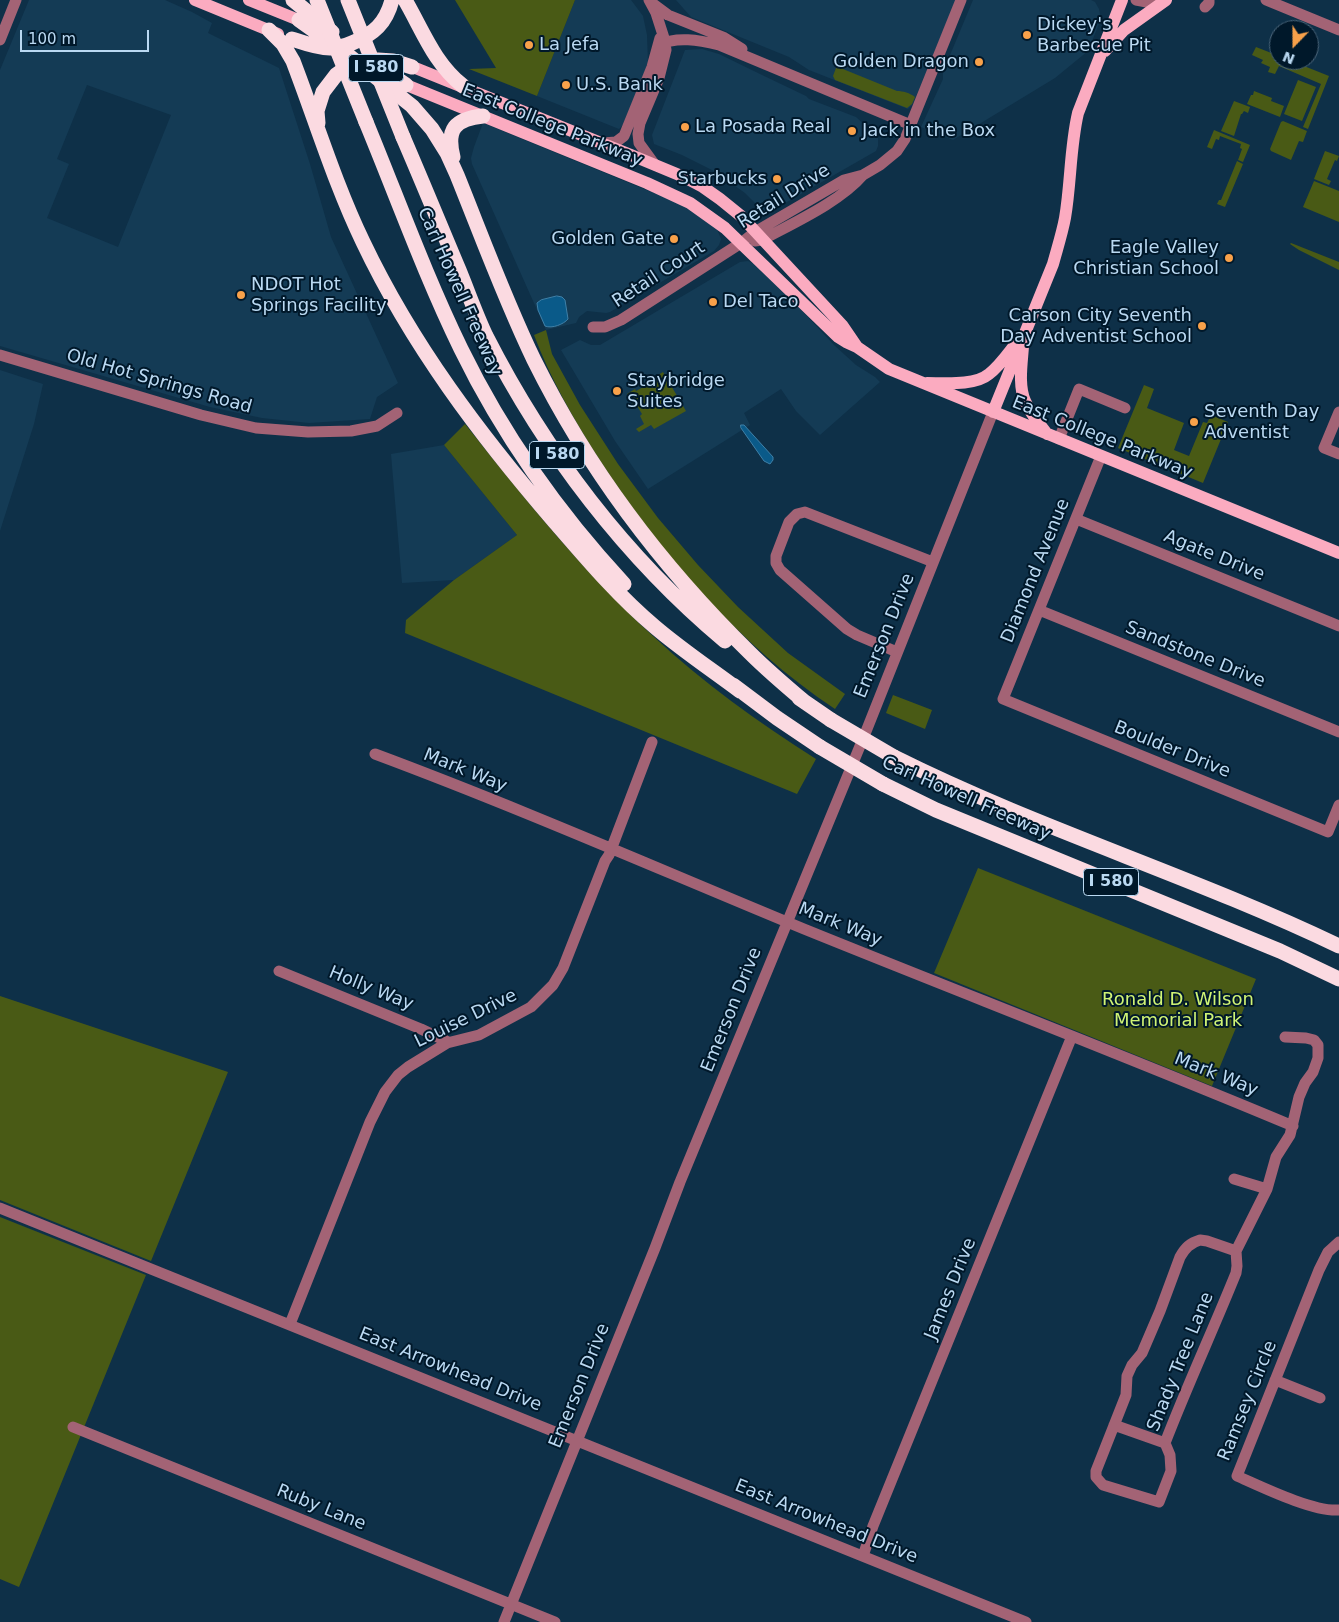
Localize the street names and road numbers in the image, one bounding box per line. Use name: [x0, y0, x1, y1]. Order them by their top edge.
road number: I 580: [348, 54, 404, 82]
street label: East College Parkway: [459, 80, 645, 172]
street label: Retail Drive: [734, 160, 834, 234]
street label: Carl Howell Freeway: [412, 204, 506, 380]
street label: Retail Court: [609, 237, 709, 313]
street label: Old Hot Springs Road: [64, 345, 254, 419]
street label: East College Parkway: [1009, 392, 1195, 484]
road number: I 580: [530, 442, 584, 468]
street label: Diamond Avenue: [997, 496, 1075, 646]
street label: Agate Drive: [1161, 526, 1267, 586]
street label: Emerson Drive: [850, 570, 920, 702]
street label: Sandstone Drive: [1122, 617, 1268, 693]
street label: Boulder Drive: [1111, 717, 1233, 783]
street label: Mark Way: [420, 744, 510, 798]
street label: Carl Howell Freeway: [878, 752, 1054, 846]
road number: I 580: [1084, 869, 1138, 896]
street label: Mark Way: [795, 898, 885, 952]
street label: Emerson Drive: [697, 944, 767, 1076]
street label: Holly Way: [326, 962, 416, 1016]
street label: Louise Drive: [411, 985, 521, 1053]
street label: Mark Way: [1171, 1048, 1261, 1102]
street label: James Drive: [921, 1235, 981, 1343]
street label: Shady Tree Lane: [1143, 1289, 1219, 1435]
street label: Emerson Drive: [545, 1320, 615, 1452]
street label: East Arrowhead Drive: [355, 1323, 545, 1417]
street label: Ramsey Circle: [1214, 1338, 1282, 1464]
street label: East Arrowhead Drive: [731, 1475, 921, 1569]
street label: Ruby Lane: [273, 1480, 369, 1536]

